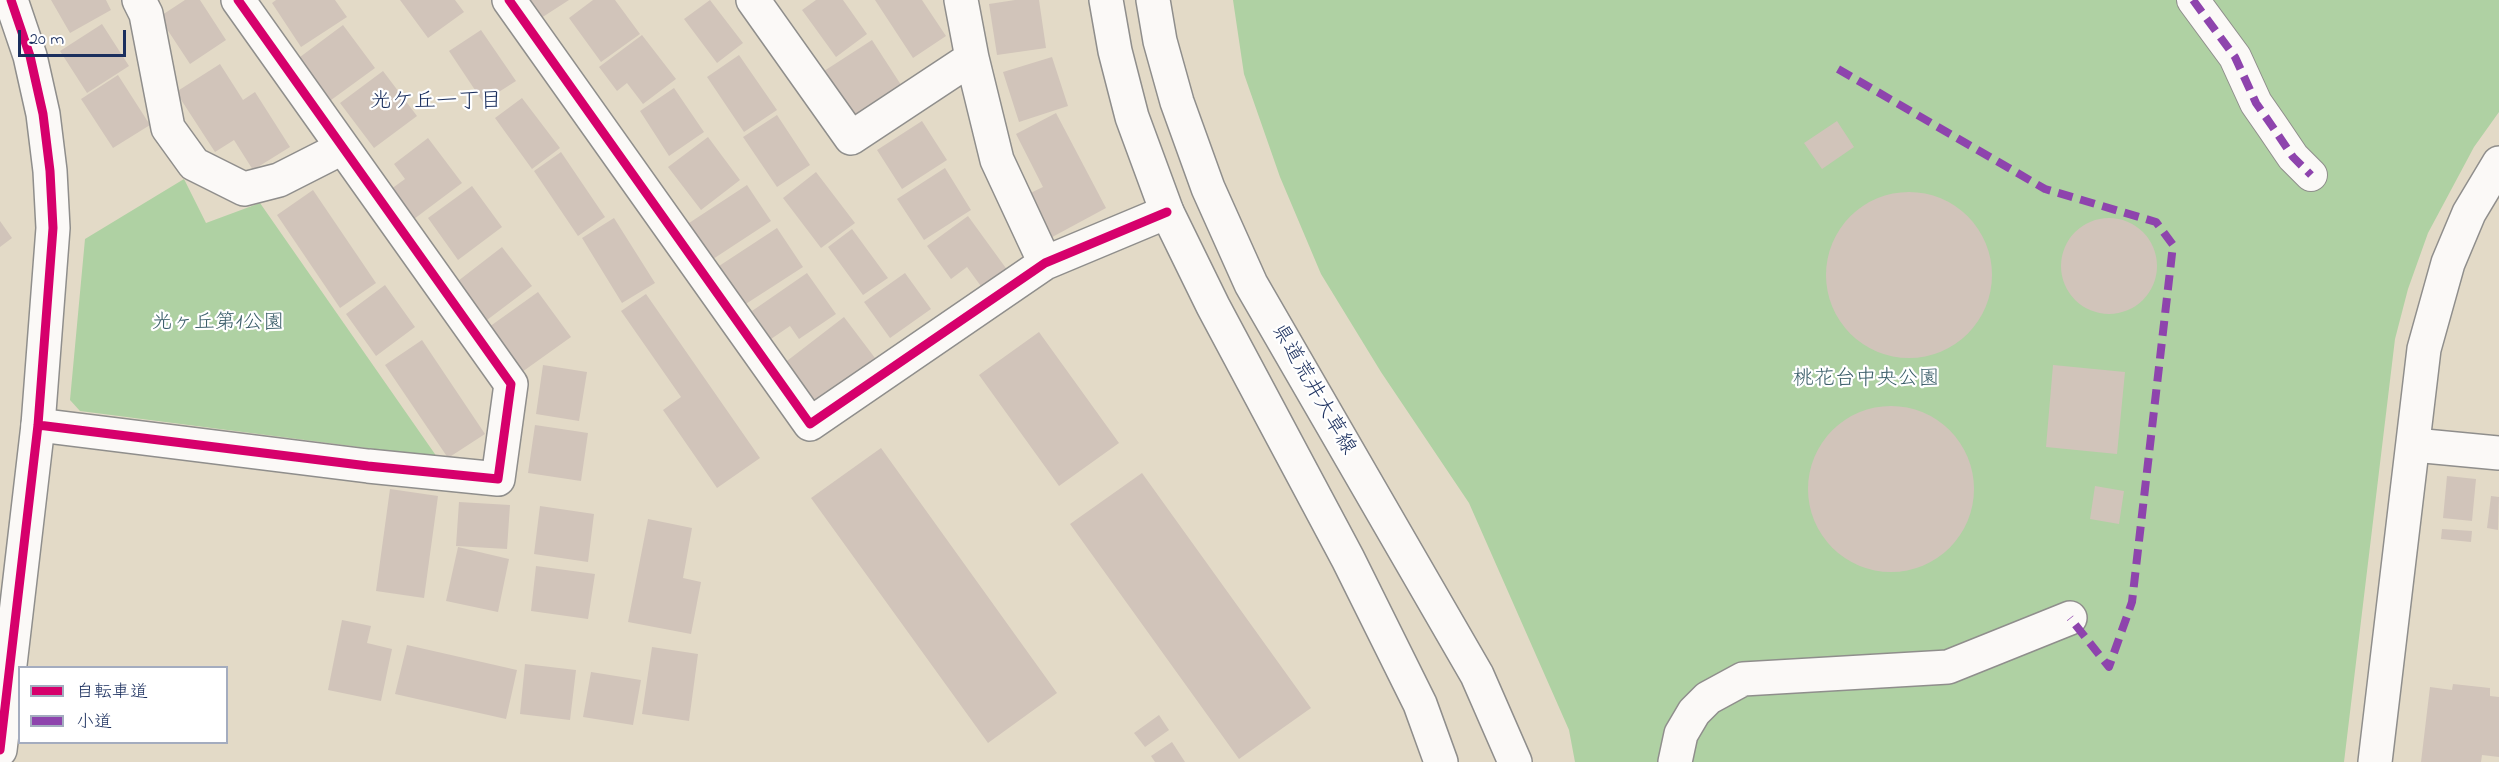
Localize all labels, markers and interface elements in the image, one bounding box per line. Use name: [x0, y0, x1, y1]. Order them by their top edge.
scale bar: [21, 18, 129, 56]
text: 20 m: [29, 27, 64, 53]
district label: 光ケ丘一丁目: [370, 90, 502, 116]
park label: 光ヶ丘第1公園: [152, 312, 284, 338]
street label: 県道荒井大草線: [1264, 320, 1360, 460]
park label: 桃花台中央公園: [1793, 368, 1939, 394]
legend: [18, 666, 228, 744]
text: 自転車道: [76, 680, 148, 706]
text: 小道: [76, 710, 112, 736]

